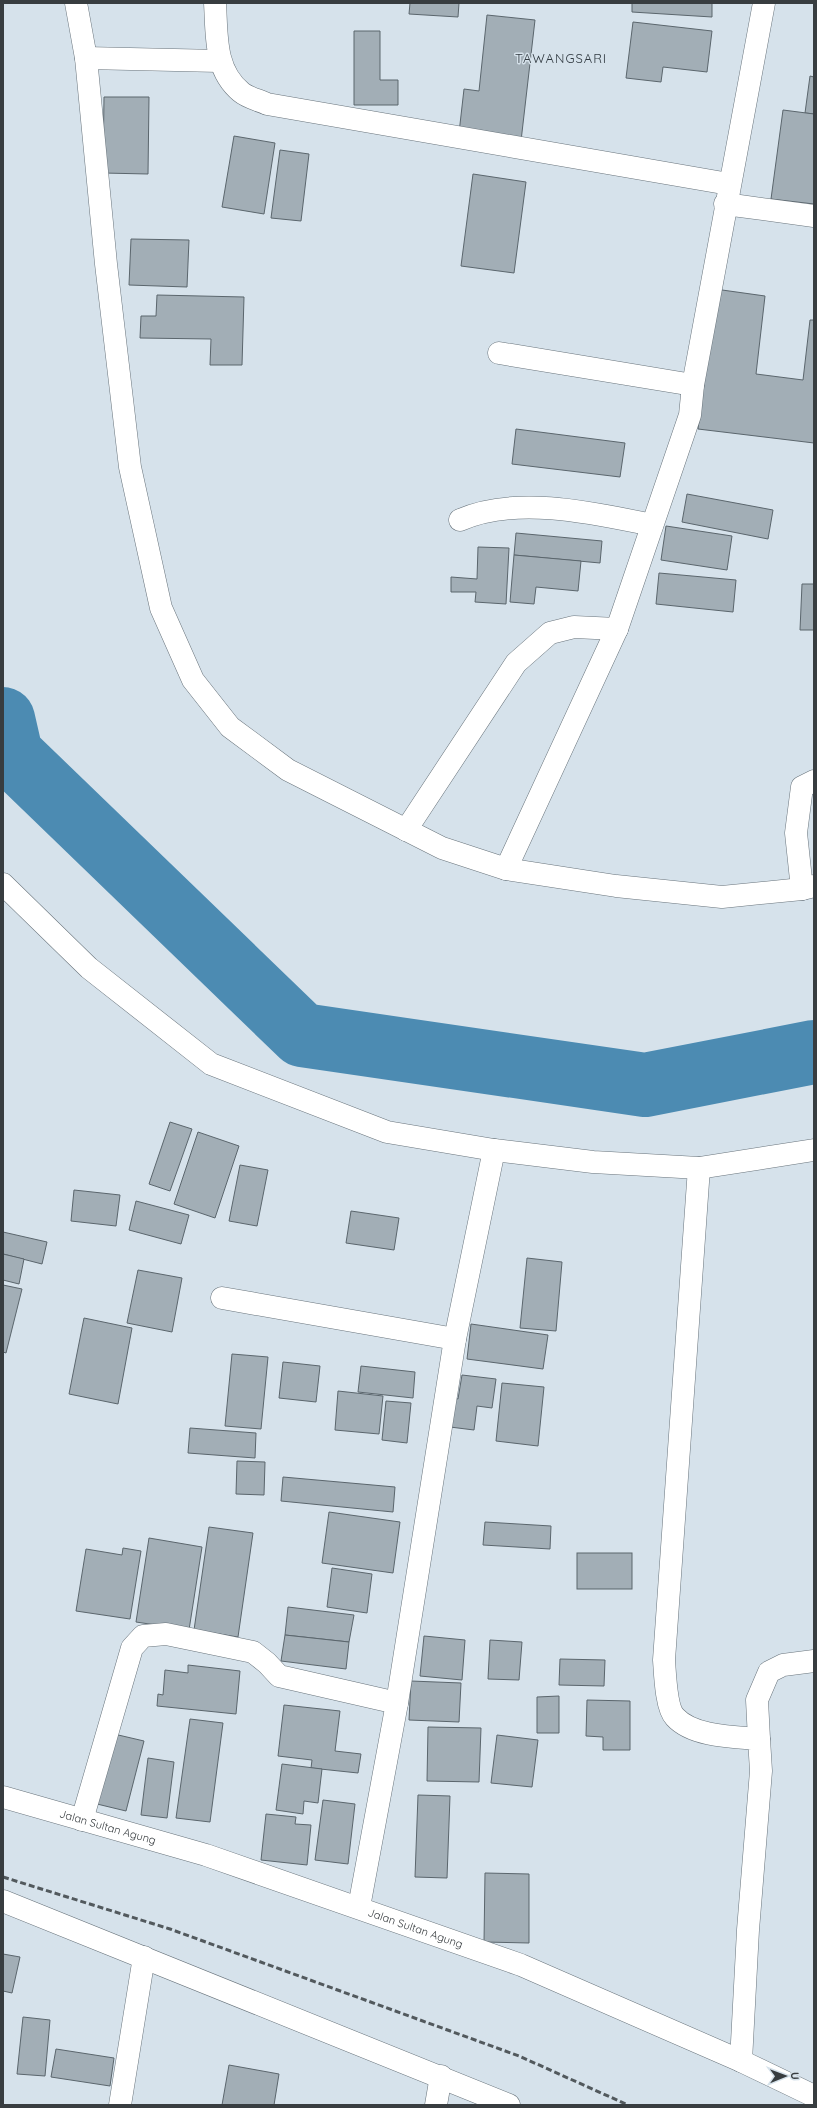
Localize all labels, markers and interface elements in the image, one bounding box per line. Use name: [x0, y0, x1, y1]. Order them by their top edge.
district label: TAWANGSARI: [515, 50, 607, 66]
street label: Jalan Sultan Agung: [58, 1807, 158, 1847]
street label: Jalan Sultan Agung: [366, 1905, 465, 1951]
north arrow: [765, 2056, 805, 2096]
text: U: [788, 2072, 802, 2080]

